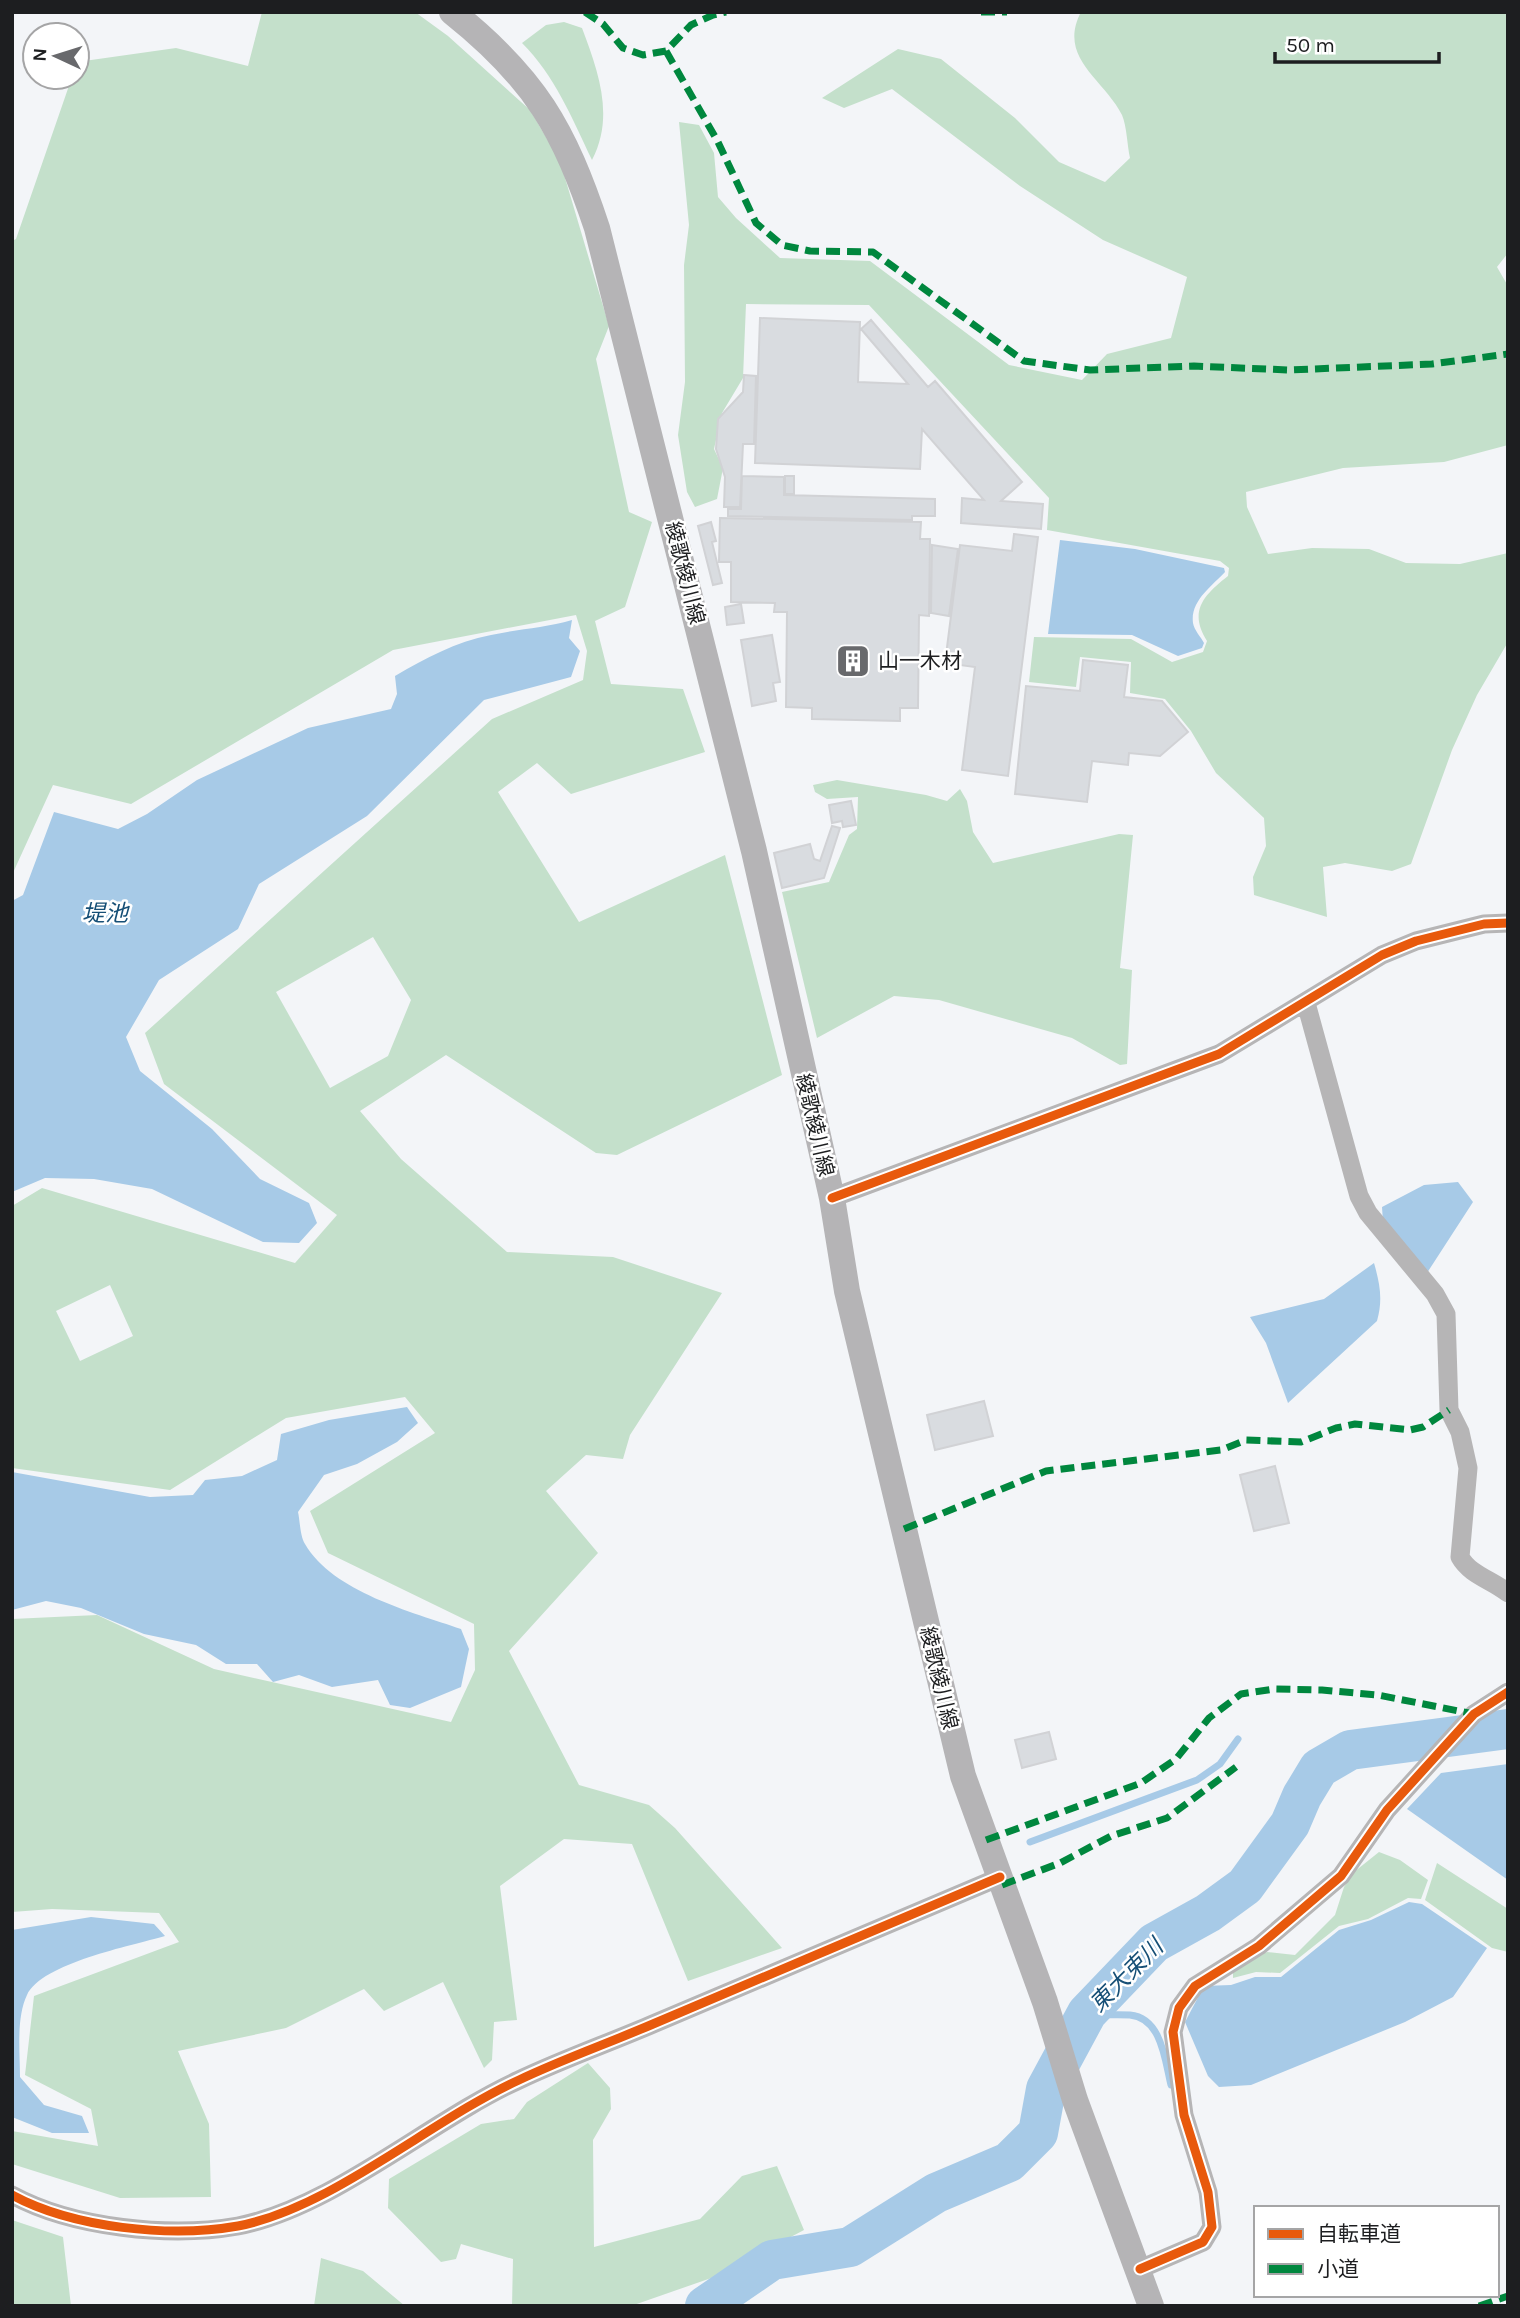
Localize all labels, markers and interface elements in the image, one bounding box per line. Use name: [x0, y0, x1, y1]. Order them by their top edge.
north arrow: [21, 21, 91, 91]
scale bar: [1275, 21, 1440, 65]
text: 50 m: [1286, 33, 1335, 57]
text: N: [29, 47, 51, 62]
street label: 綾歌綾川線: [661, 519, 709, 627]
building icon: 山一木材: [834, 642, 872, 680]
place label: 山一木材: [878, 649, 962, 673]
water label: 堤池: [82, 900, 130, 927]
street label: 綾歌綾川線: [791, 1071, 839, 1179]
street label: 綾歌綾川線: [915, 1624, 963, 1732]
water label: 東大束川: [1084, 1931, 1171, 2017]
legend: [1254, 2206, 1499, 2297]
text: 自転車道: [1317, 2222, 1401, 2246]
text: 小道: [1317, 2257, 1359, 2281]

